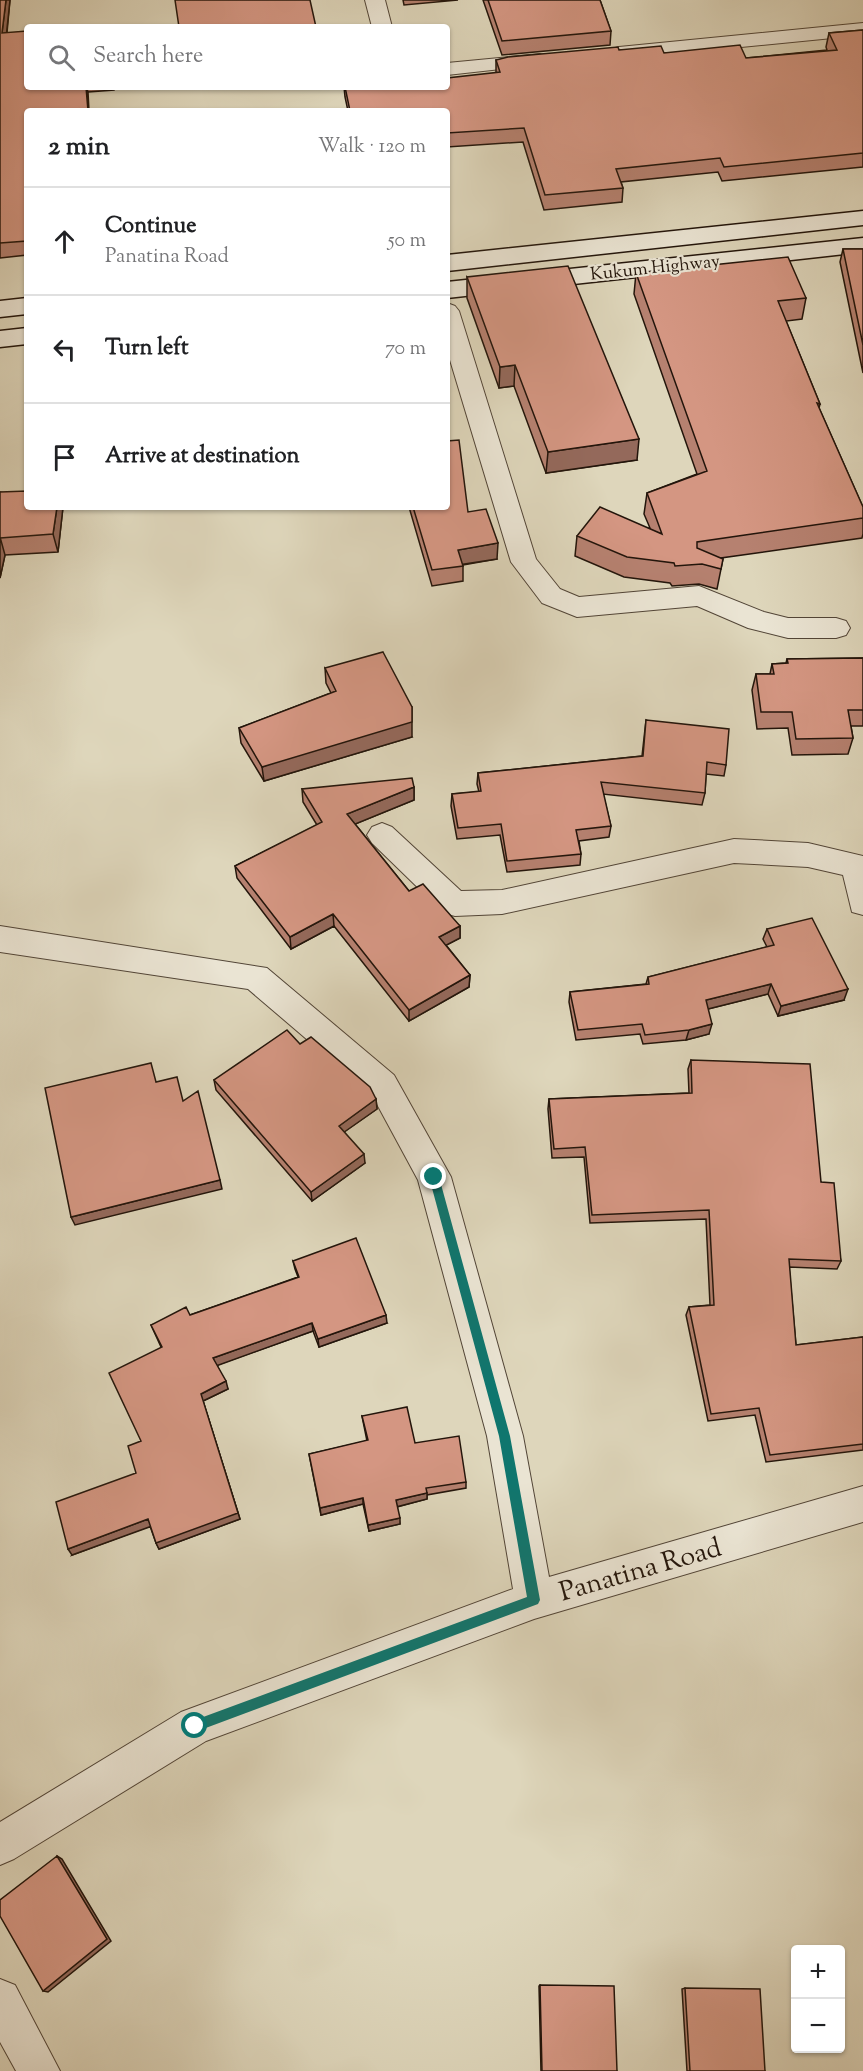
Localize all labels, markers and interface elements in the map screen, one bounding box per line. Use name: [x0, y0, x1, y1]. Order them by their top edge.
search box: [24, 24, 450, 90]
icon: search: [45, 41, 78, 74]
text: Search here: [93, 41, 203, 73]
text: 2 min: [48, 129, 110, 166]
text: Walk · 120 m: [318, 133, 426, 162]
text: Continue: [105, 211, 196, 243]
icon: ahead: [48, 225, 81, 258]
text: 50 m: [388, 227, 426, 256]
text: Panatina Road: [105, 243, 229, 272]
street label: Kukum Highway: [589, 249, 721, 289]
icon: left: [48, 333, 81, 366]
text: Turn left: [105, 333, 188, 365]
text: 70 m: [385, 335, 426, 364]
icon: arrive: [48, 441, 81, 474]
text: Arrive at destination: [105, 441, 300, 473]
route end: [420, 1163, 446, 1189]
street label: Panatina Road: [555, 1530, 726, 1613]
route start: [181, 1712, 207, 1738]
map controls: [791, 1945, 845, 2053]
button: +: [791, 1945, 845, 1999]
button: −: [791, 1999, 845, 2053]

